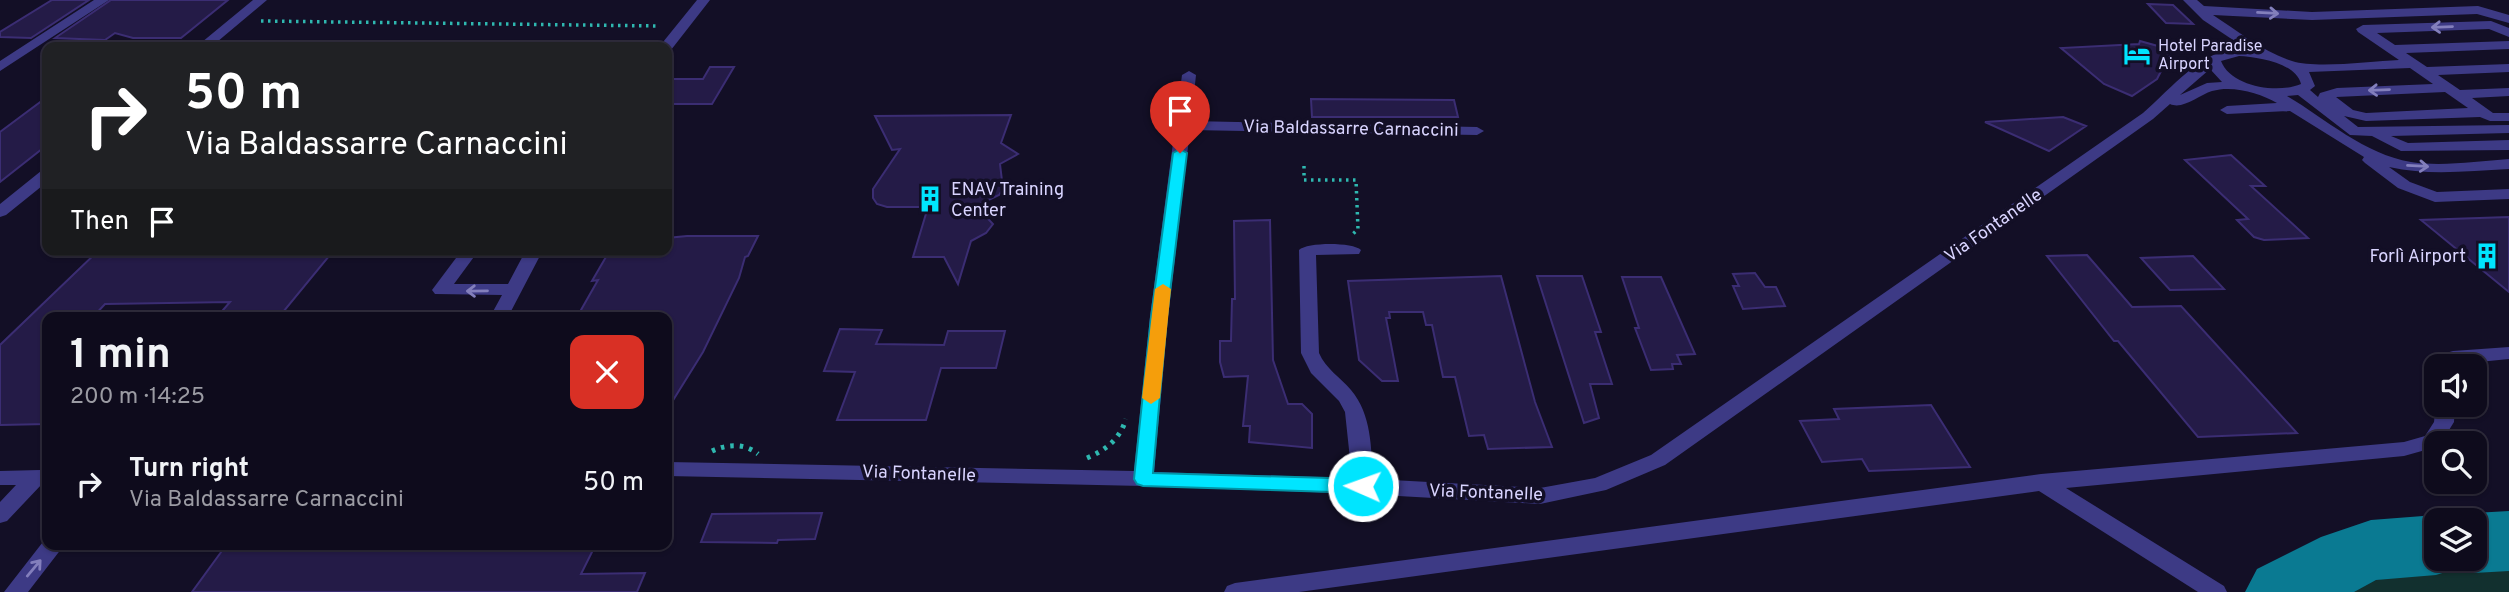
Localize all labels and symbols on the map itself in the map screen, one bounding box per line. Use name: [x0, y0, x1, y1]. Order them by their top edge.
one-way arrow: [2256, 7, 2279, 20]
one-way arrow: [2431, 20, 2454, 33]
place label: Hotel Paradise Airport: [2158, 37, 2262, 75]
hotel icon: Hotel Paradise Airport: [2122, 39, 2152, 69]
pin: [1150, 81, 1210, 153]
one-way arrow: [2367, 84, 2390, 97]
street label: Via Baldassarre Carnaccini: [1243, 116, 1459, 143]
one-way arrow: [2406, 159, 2429, 172]
place label: ENAV Training Center: [951, 179, 1064, 223]
building icon: ENAV Training Center: [915, 184, 945, 214]
street label: Via Fontanelle: [1941, 184, 2047, 268]
building icon: Forlì Airport: [2472, 241, 2502, 271]
place label: Forlì Airport: [2369, 246, 2466, 269]
one-way arrow: [466, 284, 489, 297]
position arrow: [1326, 449, 1400, 523]
street label: Via Fontanelle: [862, 461, 976, 488]
street label: Via Fontanelle: [1429, 480, 1543, 507]
one-way arrow: [27, 560, 42, 578]

